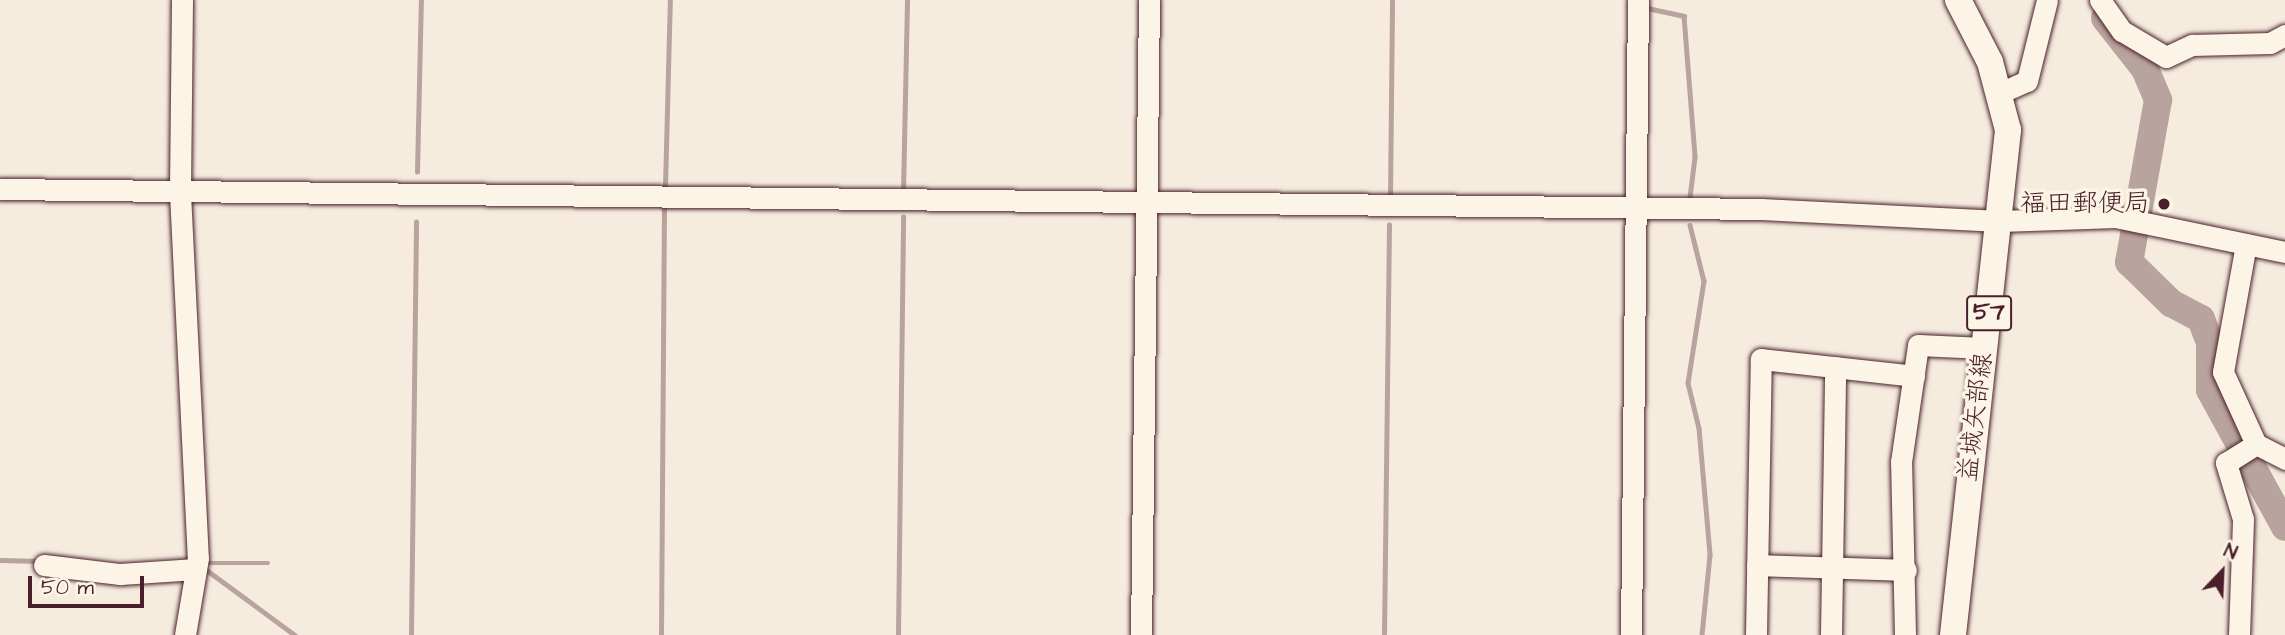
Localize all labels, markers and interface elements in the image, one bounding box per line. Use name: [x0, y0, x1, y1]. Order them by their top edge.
place label: 福田郵便局: [2020, 188, 2150, 220]
marker: 福田郵便局: [2156, 196, 2172, 212]
road number: 57: [1965, 292, 2014, 334]
street label: 益城矢部線: [1953, 351, 1999, 483]
north arrow: [2187, 537, 2257, 607]
text: N: [2220, 537, 2241, 567]
scale bar: [32, 562, 147, 606]
text: 50 m: [41, 573, 94, 602]

